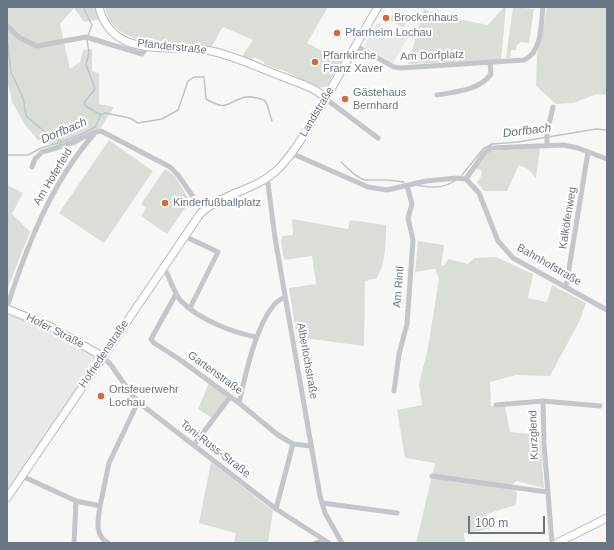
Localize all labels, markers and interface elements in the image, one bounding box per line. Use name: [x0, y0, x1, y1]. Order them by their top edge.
place label: Brockenhaus: [394, 11, 458, 25]
marker: Brockenhaus: [381, 13, 391, 23]
place label: Pfarrheim Lochau: [345, 26, 432, 40]
marker: Pfarrheim Lochau: [332, 28, 342, 38]
street label: Pfänderstraße: [137, 37, 207, 57]
street label: Am Dorfplatz: [400, 48, 464, 64]
place label: Pfarrkirche Franz Xaver: [323, 49, 383, 75]
marker: Pfarrkirche Franz Xaver: [310, 57, 320, 67]
street label: Landstraße: [297, 85, 337, 139]
place label: Gästehaus Bernhard: [353, 86, 406, 112]
marker: Gästehaus Bernhard: [340, 94, 350, 104]
water label: Dorfbach: [39, 115, 89, 147]
water label: Dorfbach: [502, 121, 552, 141]
street label: Am Hoferfeld: [31, 146, 75, 208]
street label: Kalköfenweg: [557, 186, 579, 250]
place label: Kinderfußballplatz: [173, 196, 261, 210]
marker: Kinderfußballplatz: [160, 198, 170, 208]
street label: Bahnhofstraße: [514, 241, 584, 289]
street label: Am Rintl: [391, 266, 407, 308]
street label: Hofer Straße: [24, 311, 86, 351]
street label: Hofriedenstraße: [76, 318, 132, 390]
street label: Alberlochstraße: [294, 322, 320, 400]
street label: Gartenstraße: [185, 349, 245, 397]
place label: Ortsfeuerwehr Lochau: [109, 383, 179, 409]
marker: Ortsfeuerwehr Lochau: [96, 391, 106, 401]
street label: Kurzglend: [527, 410, 541, 460]
street label: Toni-Russ-Straße: [177, 417, 253, 481]
scale bar: [470, 508, 547, 534]
text: 100 m: [475, 516, 508, 530]

